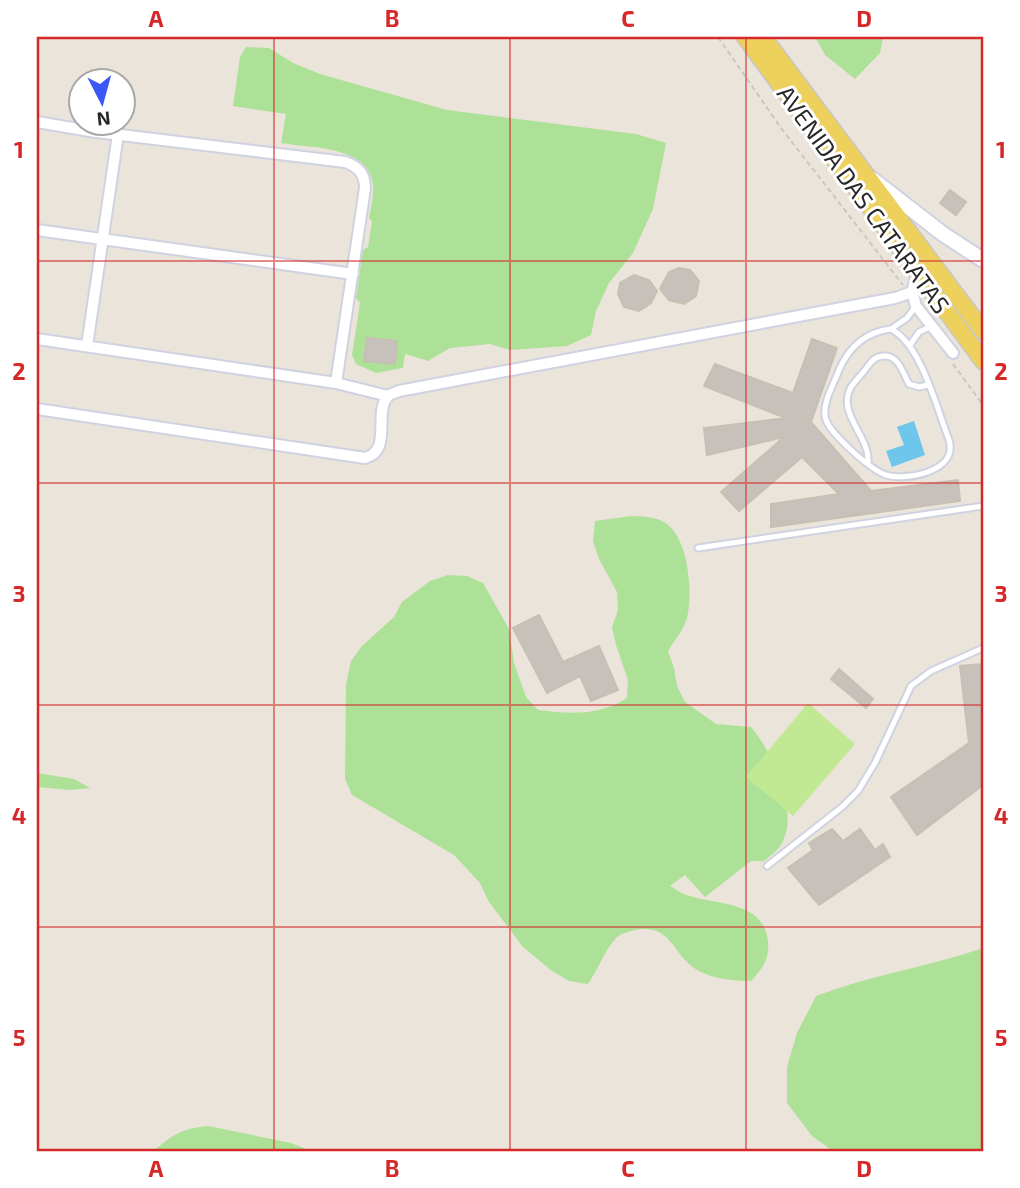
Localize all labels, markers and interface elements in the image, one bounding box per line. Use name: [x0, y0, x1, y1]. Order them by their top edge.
text: A: [148, 4, 164, 32]
text: B: [385, 4, 399, 32]
text: C: [621, 4, 635, 32]
text: D: [856, 4, 872, 32]
north arrow: [66, 66, 136, 136]
street label: AVENIDA DAS CATARATAS: [772, 79, 956, 319]
text: N: [96, 107, 112, 132]
text: 1: [14, 135, 24, 163]
text: 1: [996, 135, 1006, 163]
text: 2: [12, 357, 26, 385]
text: 2: [994, 357, 1008, 385]
text: 3: [12, 579, 26, 607]
text: 3: [994, 579, 1008, 607]
text: 4: [12, 801, 26, 829]
text: 4: [994, 801, 1008, 829]
text: 5: [13, 1023, 25, 1051]
text: 5: [995, 1023, 1007, 1051]
text: A: [148, 1154, 164, 1182]
text: B: [385, 1154, 399, 1182]
text: C: [621, 1154, 635, 1182]
text: D: [856, 1154, 872, 1182]

